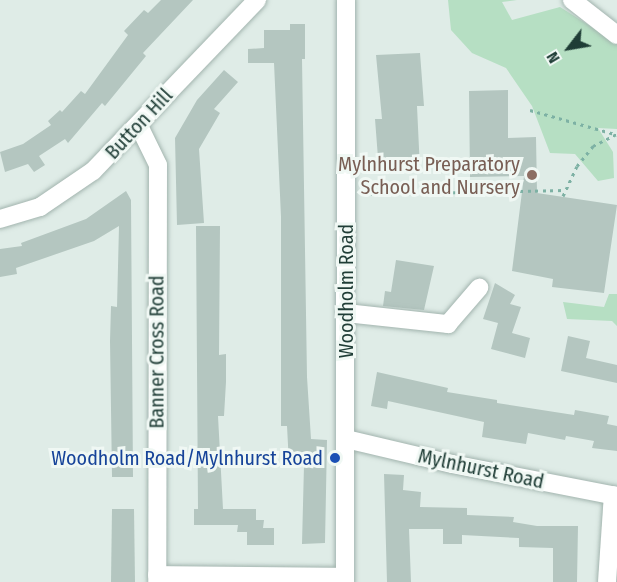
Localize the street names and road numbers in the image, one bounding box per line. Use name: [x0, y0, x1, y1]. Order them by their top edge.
street label: Button Hill: [100, 84, 178, 164]
street label: Woodholm Road: [334, 224, 358, 358]
street label: Banner Cross Road: [145, 275, 169, 429]
street label: Mylnhurst Road: [416, 444, 546, 494]

